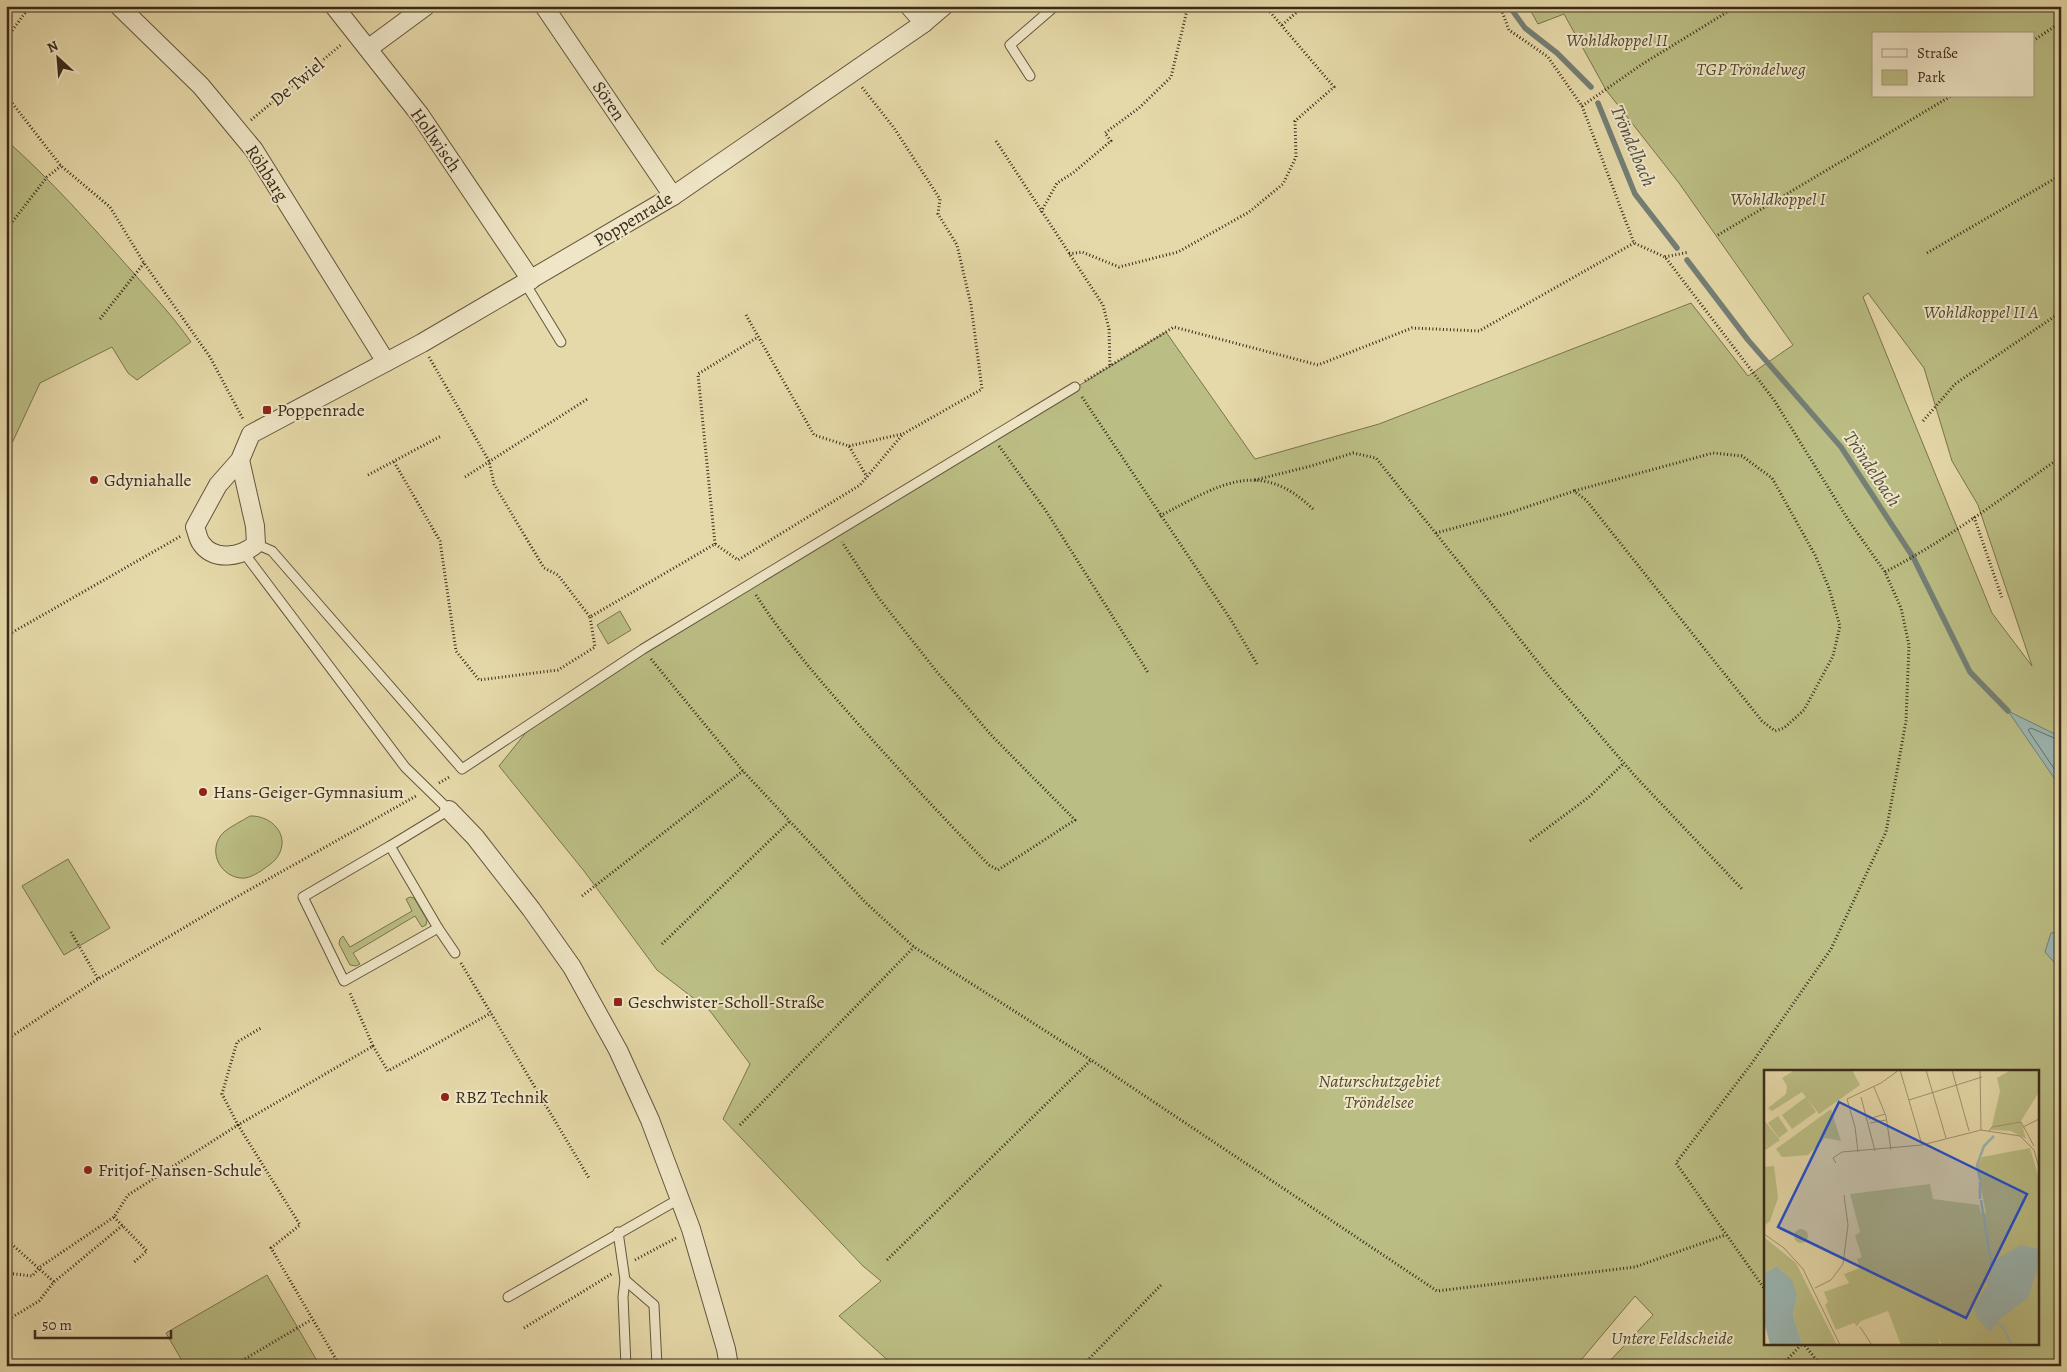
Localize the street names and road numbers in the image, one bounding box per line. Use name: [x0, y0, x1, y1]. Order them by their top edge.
street label: De Twiel: [265, 52, 329, 112]
street label: Sören: [587, 77, 631, 126]
street label: Hollwisch: [405, 103, 467, 177]
street label: Röhbarg: [240, 140, 294, 206]
street label: Poppenrade: [589, 186, 677, 252]

